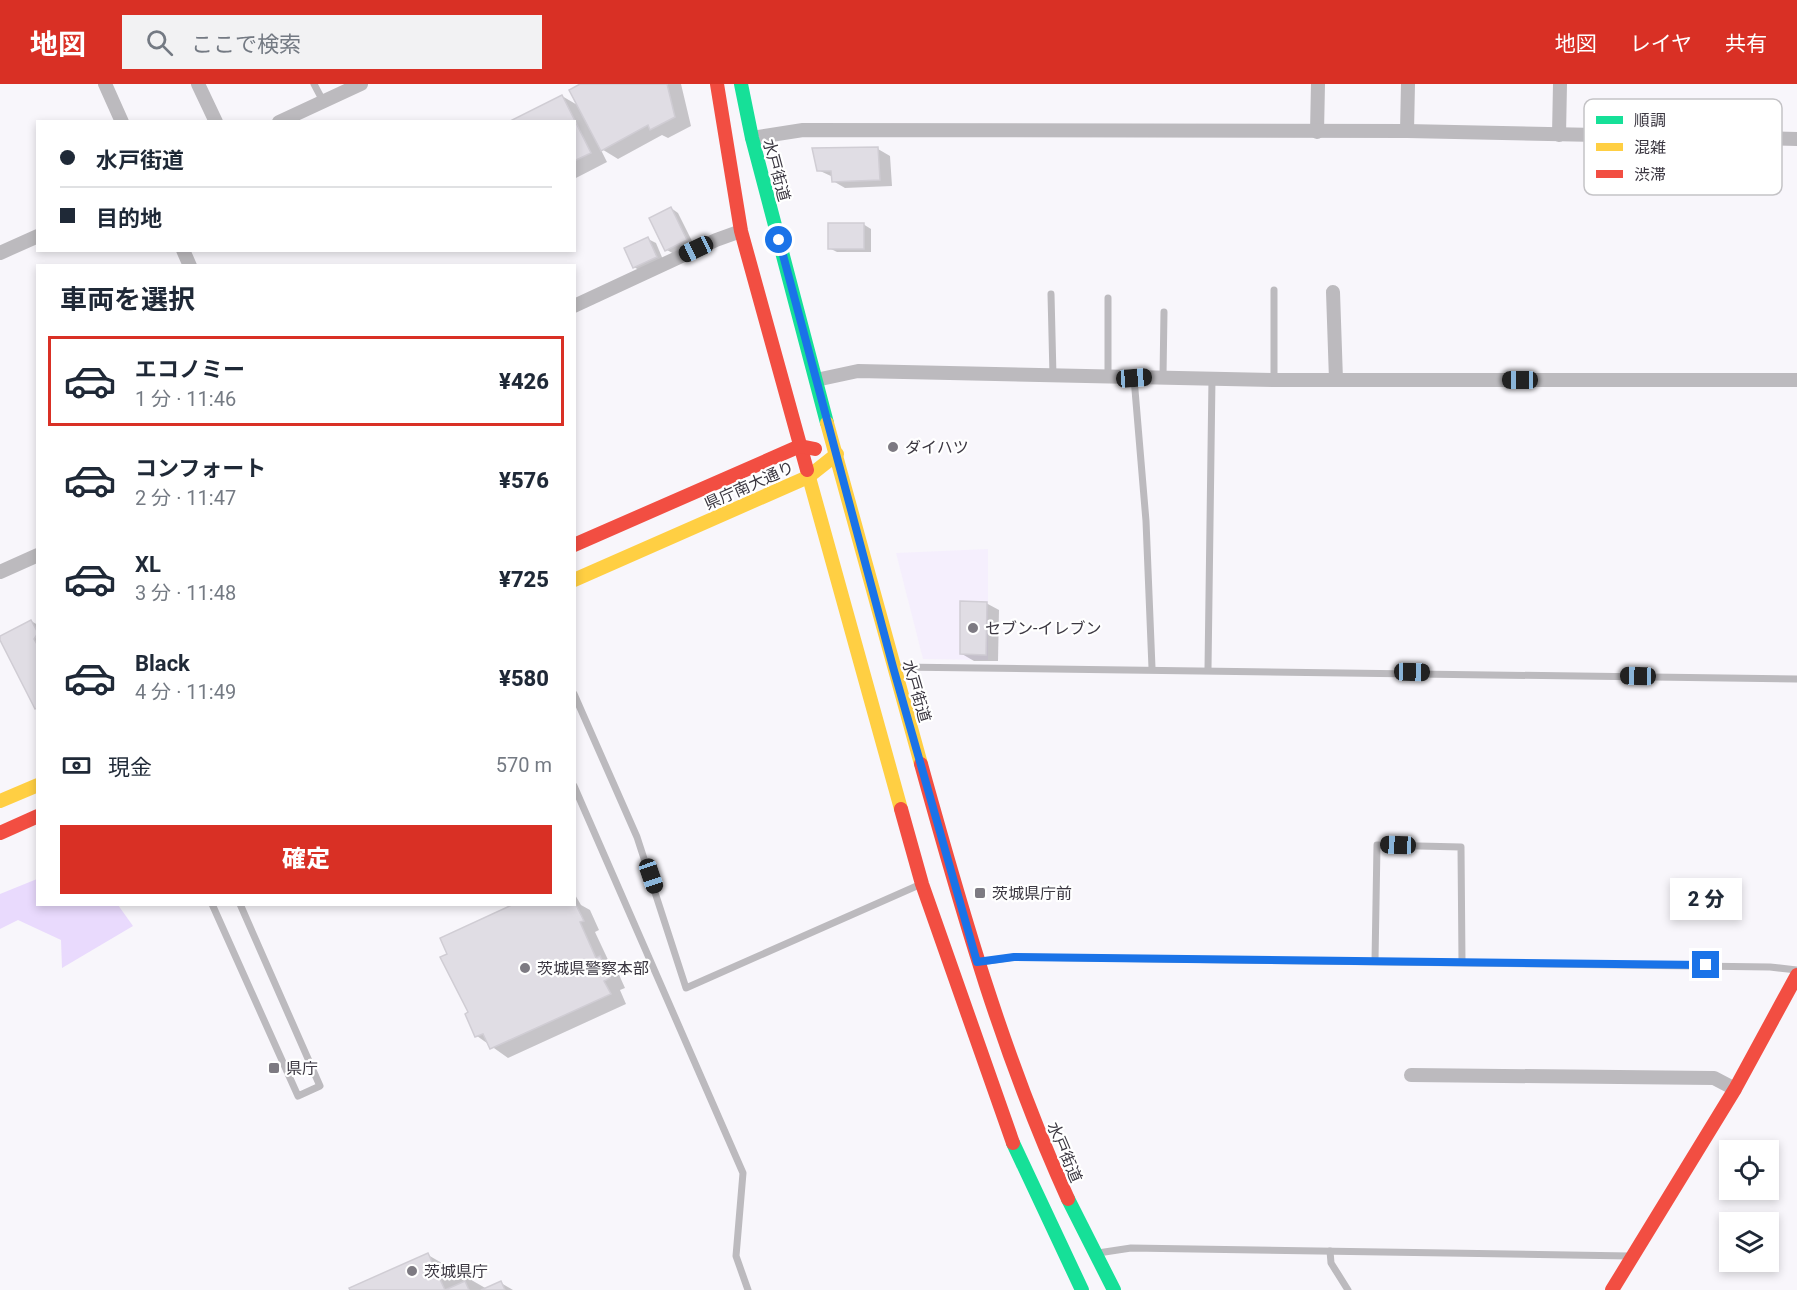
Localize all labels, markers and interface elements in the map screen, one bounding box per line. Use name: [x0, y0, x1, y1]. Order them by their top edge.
search box: [122, 15, 542, 69]
icon: search: [143, 26, 176, 59]
text: 地図: [30, 28, 86, 61]
text: ここで検索: [191, 32, 301, 57]
text: 地図: [1555, 32, 1597, 56]
text: レイヤ: [1630, 32, 1692, 56]
text: 共有: [1725, 32, 1767, 56]
legend: [1584, 99, 1782, 195]
text: 順調: [1634, 111, 1666, 130]
street label: 水戸街道: [759, 137, 794, 204]
text: 混雑: [1634, 138, 1666, 157]
text: 水戸街道: [96, 148, 184, 173]
text: 渋滞: [1634, 165, 1666, 184]
text: 目的地: [96, 206, 162, 231]
route start: [765, 226, 792, 253]
car: [676, 233, 716, 265]
text: 車両を選択: [60, 284, 195, 316]
icon: car: [63, 354, 117, 408]
text: エコノミー: [135, 357, 245, 382]
car: [1115, 368, 1153, 388]
text: ¥426: [499, 369, 549, 394]
car: [1502, 371, 1538, 389]
text: 1 分 · 11:46: [135, 387, 236, 411]
place label: ダイハツ: [905, 438, 969, 457]
marker: ダイハツ: [886, 440, 900, 454]
icon: car: [63, 453, 117, 507]
text: コンフォート: [135, 456, 266, 481]
street label: 県庁南大通り: [701, 457, 797, 514]
text: ¥576: [499, 468, 549, 493]
text: 2 分 · 11:47: [135, 486, 236, 510]
icon: car: [63, 552, 117, 606]
text: XL: [135, 552, 161, 577]
text: ¥725: [499, 567, 549, 592]
text: 3 分 · 11:48: [135, 581, 236, 605]
place label: セブン-イレブン: [985, 619, 1101, 638]
marker: セブン-イレブン: [966, 621, 980, 635]
icon: car: [63, 651, 117, 705]
text: Black: [135, 651, 190, 676]
street label: 水戸街道: [899, 658, 934, 725]
car: [1394, 663, 1430, 681]
text: ¥580: [499, 666, 549, 691]
car: [1620, 667, 1656, 685]
text: 4 分 · 11:49: [135, 680, 236, 704]
icon: cash: [60, 749, 93, 782]
text: 570 m: [496, 753, 552, 777]
text: 現金: [108, 755, 152, 780]
button: 確定: [60, 825, 552, 894]
car: [1380, 835, 1416, 855]
car: [637, 856, 665, 896]
callout: 2 分: [1670, 878, 1742, 920]
place label: 茨城県庁前: [992, 884, 1072, 903]
marker: 茨城県庁前: [973, 886, 987, 900]
text: 2 分: [1688, 887, 1724, 911]
route end: [1692, 951, 1719, 978]
place label: 茨城県警察本部: [537, 959, 649, 978]
marker: 茨城県警察本部: [518, 961, 532, 975]
place label: 県庁: [286, 1059, 318, 1078]
marker: 県庁: [267, 1061, 281, 1075]
street label: 水戸街道: [1043, 1119, 1086, 1185]
map controls: [1719, 1140, 1779, 1272]
button: locate: [1719, 1140, 1779, 1200]
button: layers: [1719, 1212, 1779, 1272]
place label: 茨城県庁: [424, 1262, 488, 1281]
marker: 茨城県庁: [405, 1264, 419, 1278]

